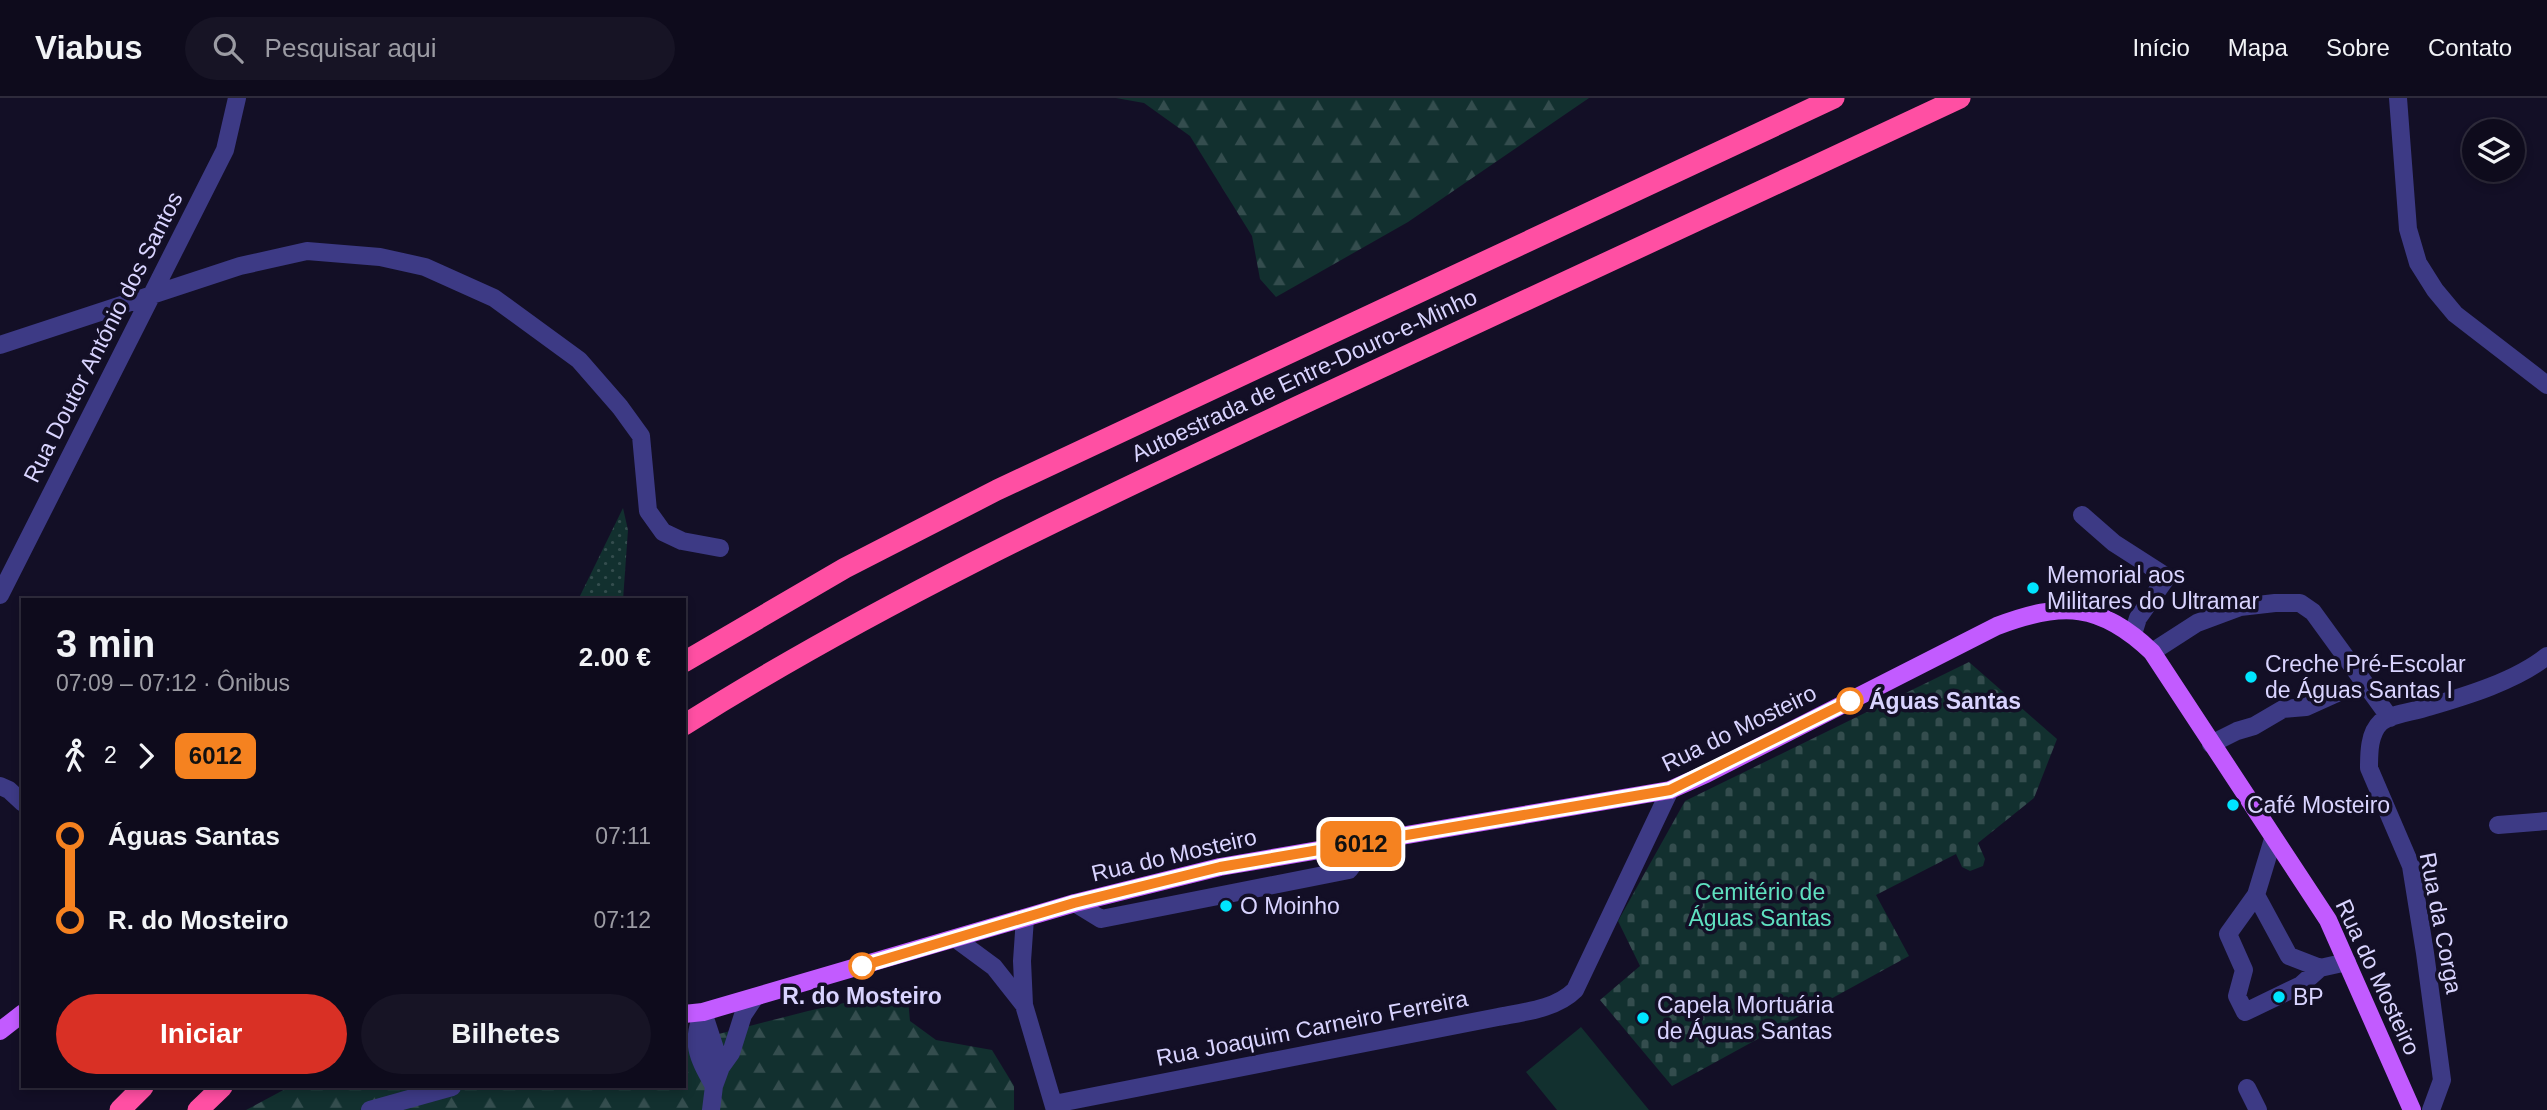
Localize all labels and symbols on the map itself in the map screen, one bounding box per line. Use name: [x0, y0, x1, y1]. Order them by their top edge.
street label: Rua Doutor António dos Santos: [18, 188, 188, 486]
street label: Autoestrada de Entre-Douro-e-Minho: [1127, 283, 1481, 467]
place label: Memorial aos Militares do Ultramar: [2047, 562, 2259, 614]
marker: Memorial aos Militares do Ultramar: [2025, 580, 2041, 596]
place label: Creche Pré-Escolar de Águas Santas I: [2265, 651, 2466, 703]
marker: Creche Pré-Escolar de Águas Santas I: [2243, 669, 2259, 685]
street label: Rua do Mosteiro: [1657, 679, 1821, 777]
place label: Águas Santas: [1869, 687, 2021, 714]
marker: Águas Santas: [1837, 688, 1863, 714]
place label: Café Mosteiro: [2247, 792, 2390, 818]
marker: Café Mosteiro: [2225, 797, 2241, 813]
line badge: 6012: [1312, 821, 1410, 867]
street label: Rua do Mosteiro: [1089, 823, 1259, 887]
street label: Rua da Corga: [2415, 850, 2467, 996]
park label: Cemitério de Águas Santas: [1688, 879, 1832, 931]
place label: O Moinho: [1240, 893, 1340, 919]
street label: Rua do Mosteiro: [2331, 895, 2425, 1059]
marker: O Moinho: [1218, 898, 1234, 914]
marker: R. do Mosteiro: [849, 953, 875, 979]
place label: R. do Mosteiro: [782, 983, 942, 1009]
place label: BP: [2293, 984, 2324, 1010]
street label: Rua Joaquim Carneiro Ferreira: [1154, 985, 1470, 1071]
marker: BP: [2271, 989, 2287, 1005]
place label: Capela Mortuária de Águas Santas: [1657, 992, 1834, 1044]
marker: Capela Mortuária de Águas Santas: [1635, 1010, 1651, 1026]

